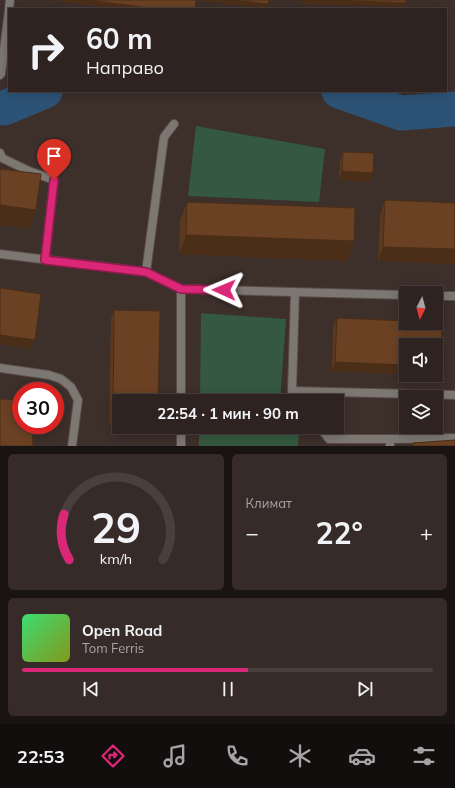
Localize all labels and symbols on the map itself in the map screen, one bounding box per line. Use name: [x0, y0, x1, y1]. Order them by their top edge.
pin: [37, 139, 71, 180]
position arrow: [203, 269, 245, 311]
north arrow: [399, 286, 443, 330]
speed limit sign: 30: [12, 382, 64, 434]

